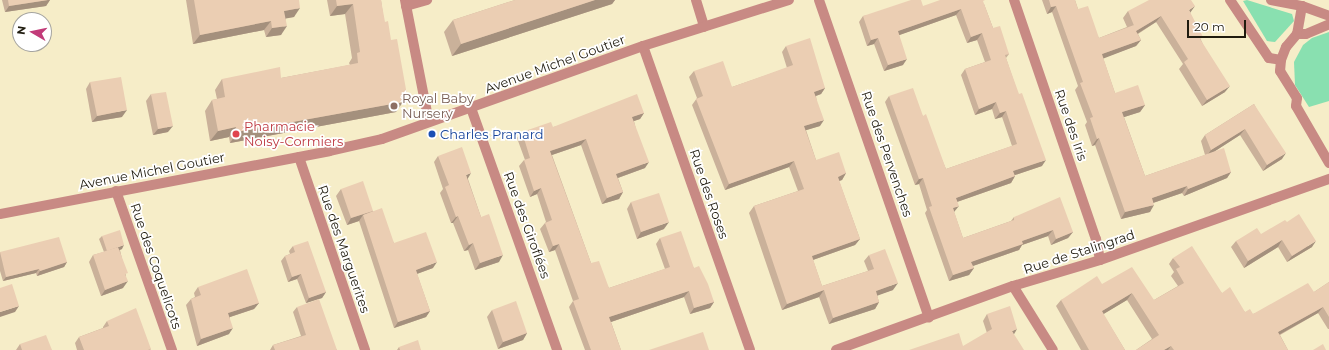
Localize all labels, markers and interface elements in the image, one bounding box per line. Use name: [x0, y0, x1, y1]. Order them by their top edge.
north arrow: [12, 12, 52, 52]
scale bar: [1189, 12, 1248, 38]
text: 20 m: [1194, 19, 1225, 34]
text: N: [14, 25, 29, 36]
street label: Avenue Michel Goutier: [483, 31, 627, 97]
street label: Rue des Iris: [1051, 87, 1091, 163]
street label: Rue des Pervenches: [858, 89, 916, 219]
place label: Royal Baby Nursery: [402, 91, 474, 122]
marker: Royal Baby Nursery: [389, 101, 399, 111]
place label: Pharmacie Noisy-Cormiers: [244, 119, 343, 150]
place label: Charles Pranard: [440, 126, 544, 142]
marker: Pharmacie Noisy-Cormiers: [231, 129, 241, 139]
marker: Charles Pranard: [427, 129, 437, 139]
street label: Rue des Roses: [686, 147, 732, 241]
street label: Avenue Michel Goutier: [78, 149, 226, 193]
street label: Rue des Giroflées: [500, 169, 554, 281]
street label: Rue des Marguerites: [315, 183, 373, 315]
street label: Rue des Coquelicots: [127, 201, 185, 331]
street label: Rue de Stalingrad: [1021, 227, 1137, 277]

